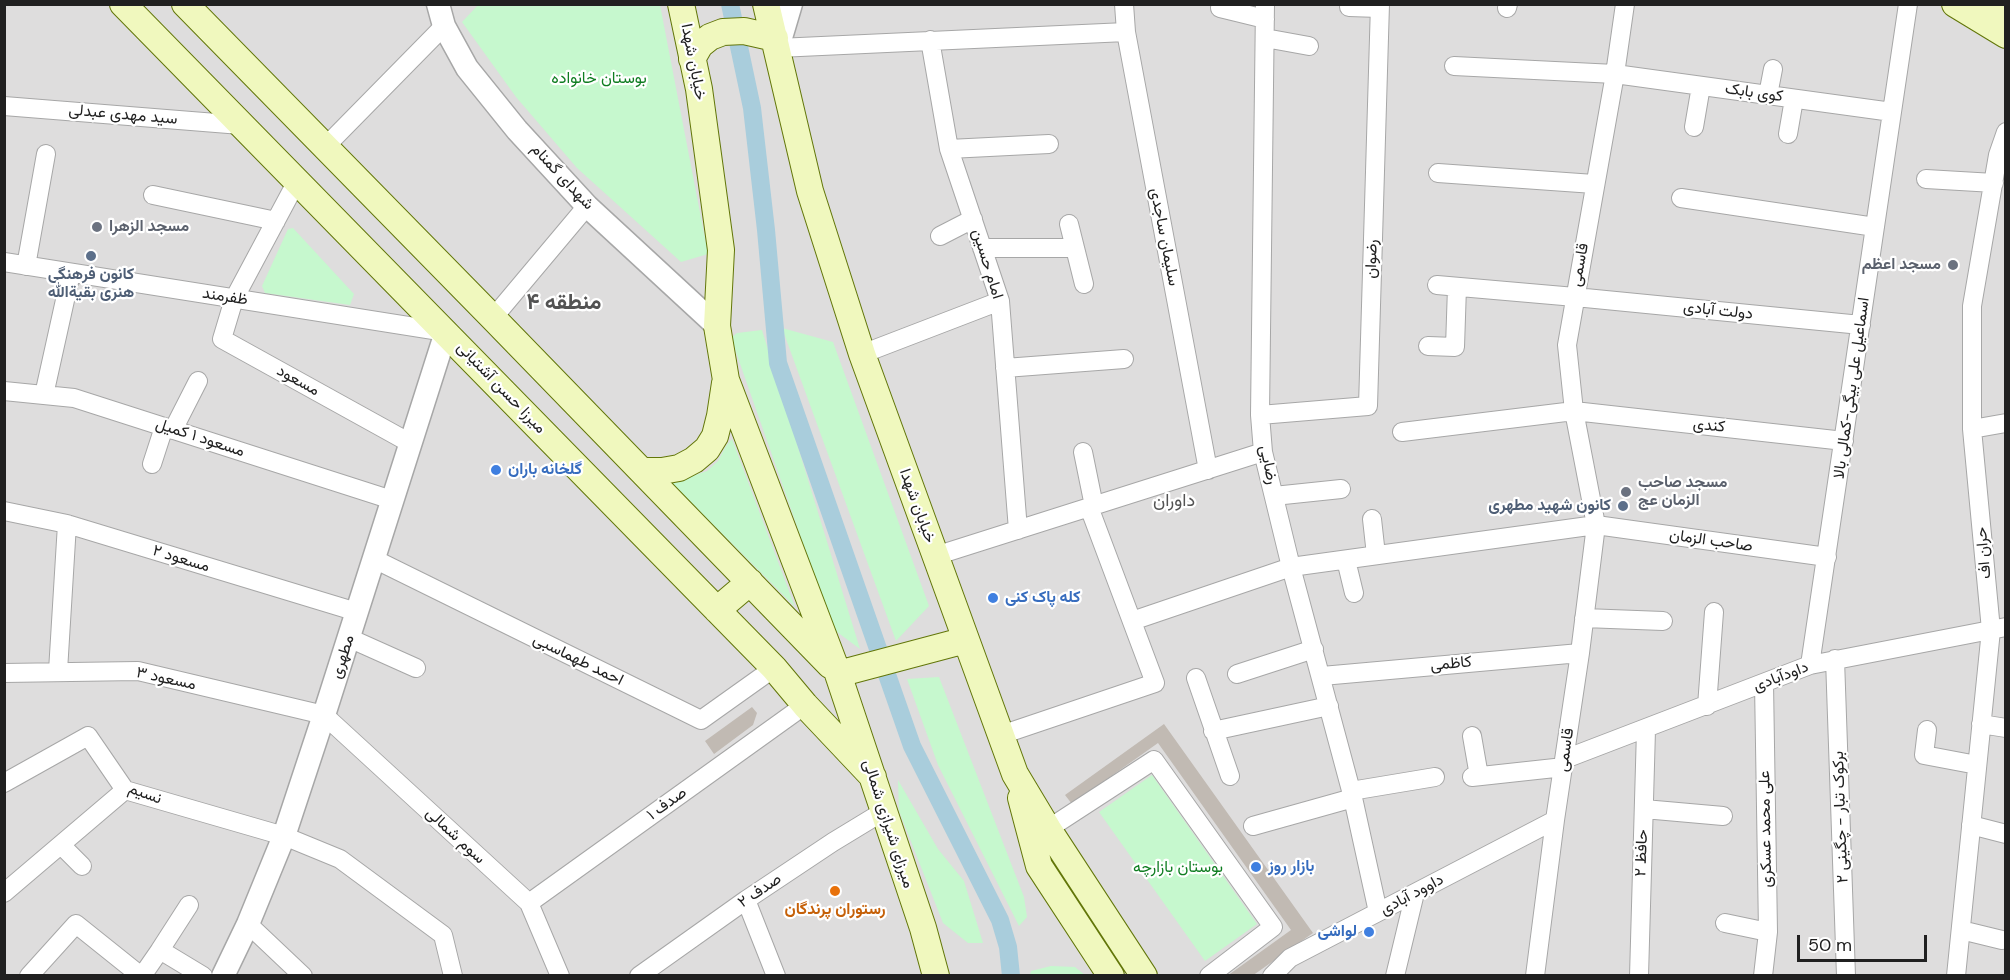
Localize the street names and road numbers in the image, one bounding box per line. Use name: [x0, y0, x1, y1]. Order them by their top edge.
street label: خیابان شهدا: [676, 22, 710, 102]
street label: کوی بابک: [1724, 79, 1784, 107]
street label: سید مهدی عبدلی: [68, 101, 178, 129]
street label: شهدای گمنام: [526, 140, 598, 214]
street label: سلیمان ساجدی: [1145, 186, 1183, 288]
street label: امام حسین: [967, 227, 1007, 301]
street label: رضوان: [1362, 239, 1382, 279]
street label: قاسمی: [1567, 242, 1593, 288]
street label: ظفرمند: [201, 284, 249, 310]
street label: اسماعیل علی بیگی-کمالی بالا: [1830, 296, 1874, 480]
street label: دولت آبادی: [1682, 298, 1754, 324]
street label: میرزا حسن آشتیانی: [452, 338, 550, 438]
street label: مسعود: [273, 361, 323, 401]
street label: مسعود ۱ کمیل: [153, 415, 247, 461]
street label: کندی: [1692, 415, 1726, 437]
street label: رضایی: [1255, 444, 1281, 486]
street label: خیابان شهدا: [895, 466, 939, 546]
street label: صاحب الزمان: [1668, 526, 1754, 556]
street label: حران اف: [1972, 526, 1996, 580]
street label: مسعود ۲: [150, 541, 212, 577]
street label: احمد طهماسبی: [530, 630, 626, 690]
street label: مطهری: [327, 633, 359, 681]
street label: کاظمی: [1429, 653, 1473, 675]
street label: داودآبادی: [1751, 658, 1811, 696]
street label: مسعود ۳: [134, 663, 198, 695]
street label: قاسمی: [1553, 727, 1579, 773]
street label: برکوک تبار - چگینی ۲: [1829, 751, 1853, 883]
street label: میرزای شیرازی شمالی: [858, 757, 918, 891]
street label: علی محمد عسکری: [1755, 770, 1777, 888]
street label: نسیم: [126, 779, 164, 809]
street label: صدف ۱: [643, 783, 691, 825]
street label: سوم شمالی: [421, 804, 489, 868]
street label: حافظ ۲: [1632, 829, 1652, 877]
street label: صدف ۲: [735, 870, 785, 912]
street label: داوود آبادی: [1377, 870, 1447, 920]

